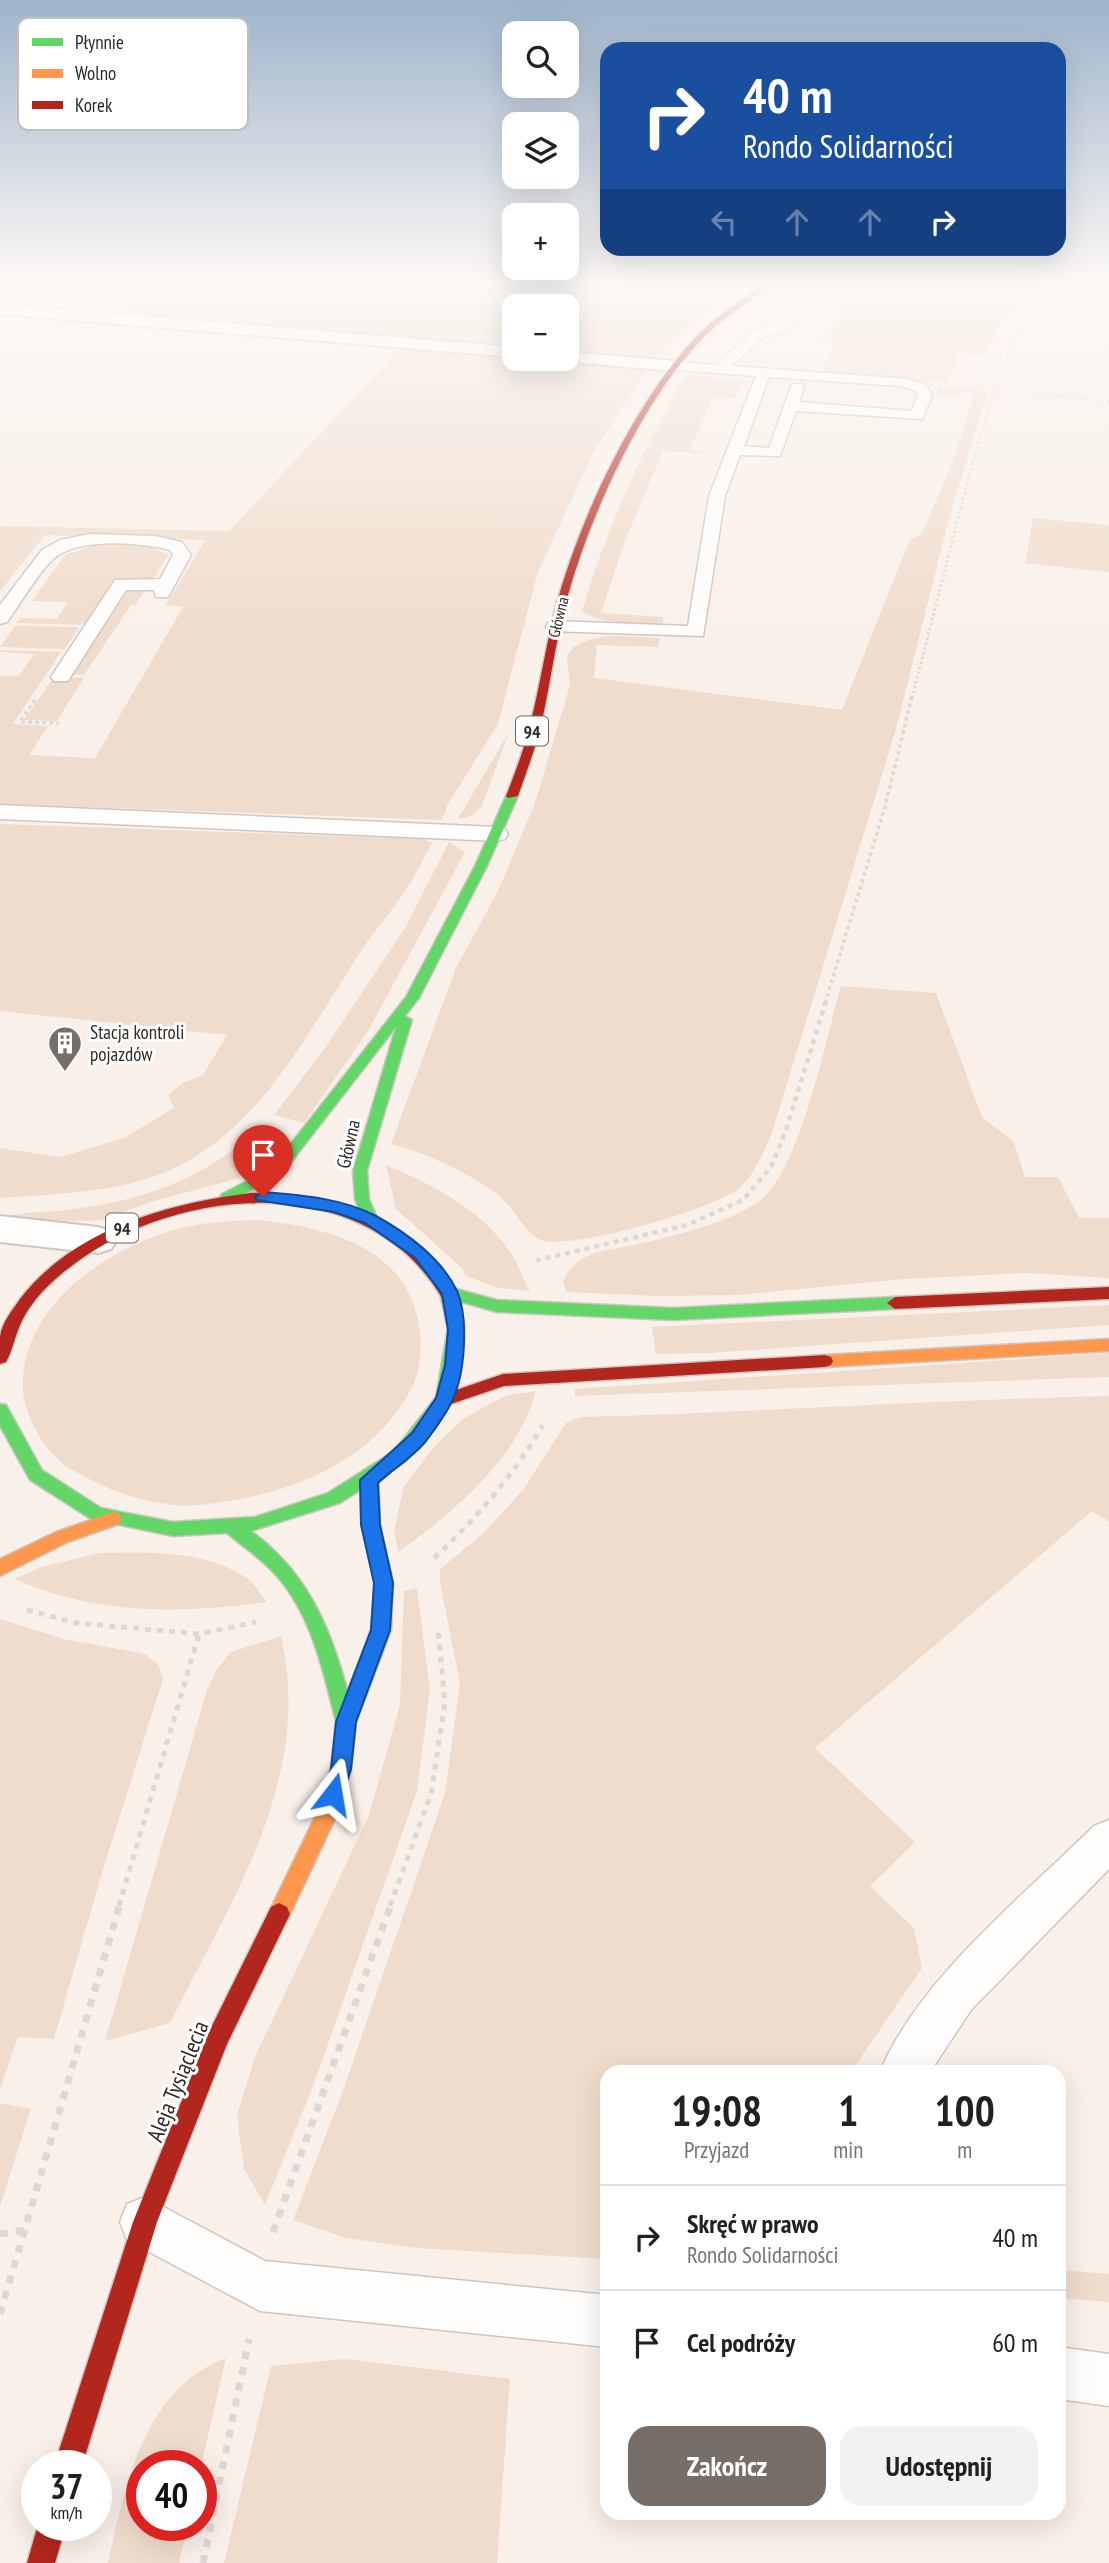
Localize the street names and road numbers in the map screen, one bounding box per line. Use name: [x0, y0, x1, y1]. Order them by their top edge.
street label: Główna: [543, 595, 573, 639]
road number: 94: [516, 716, 548, 746]
street label: Główna: [331, 1117, 365, 1171]
road number: 94: [106, 1213, 138, 1242]
street label: Aleja Tysiąclecia: [140, 2016, 214, 2146]

